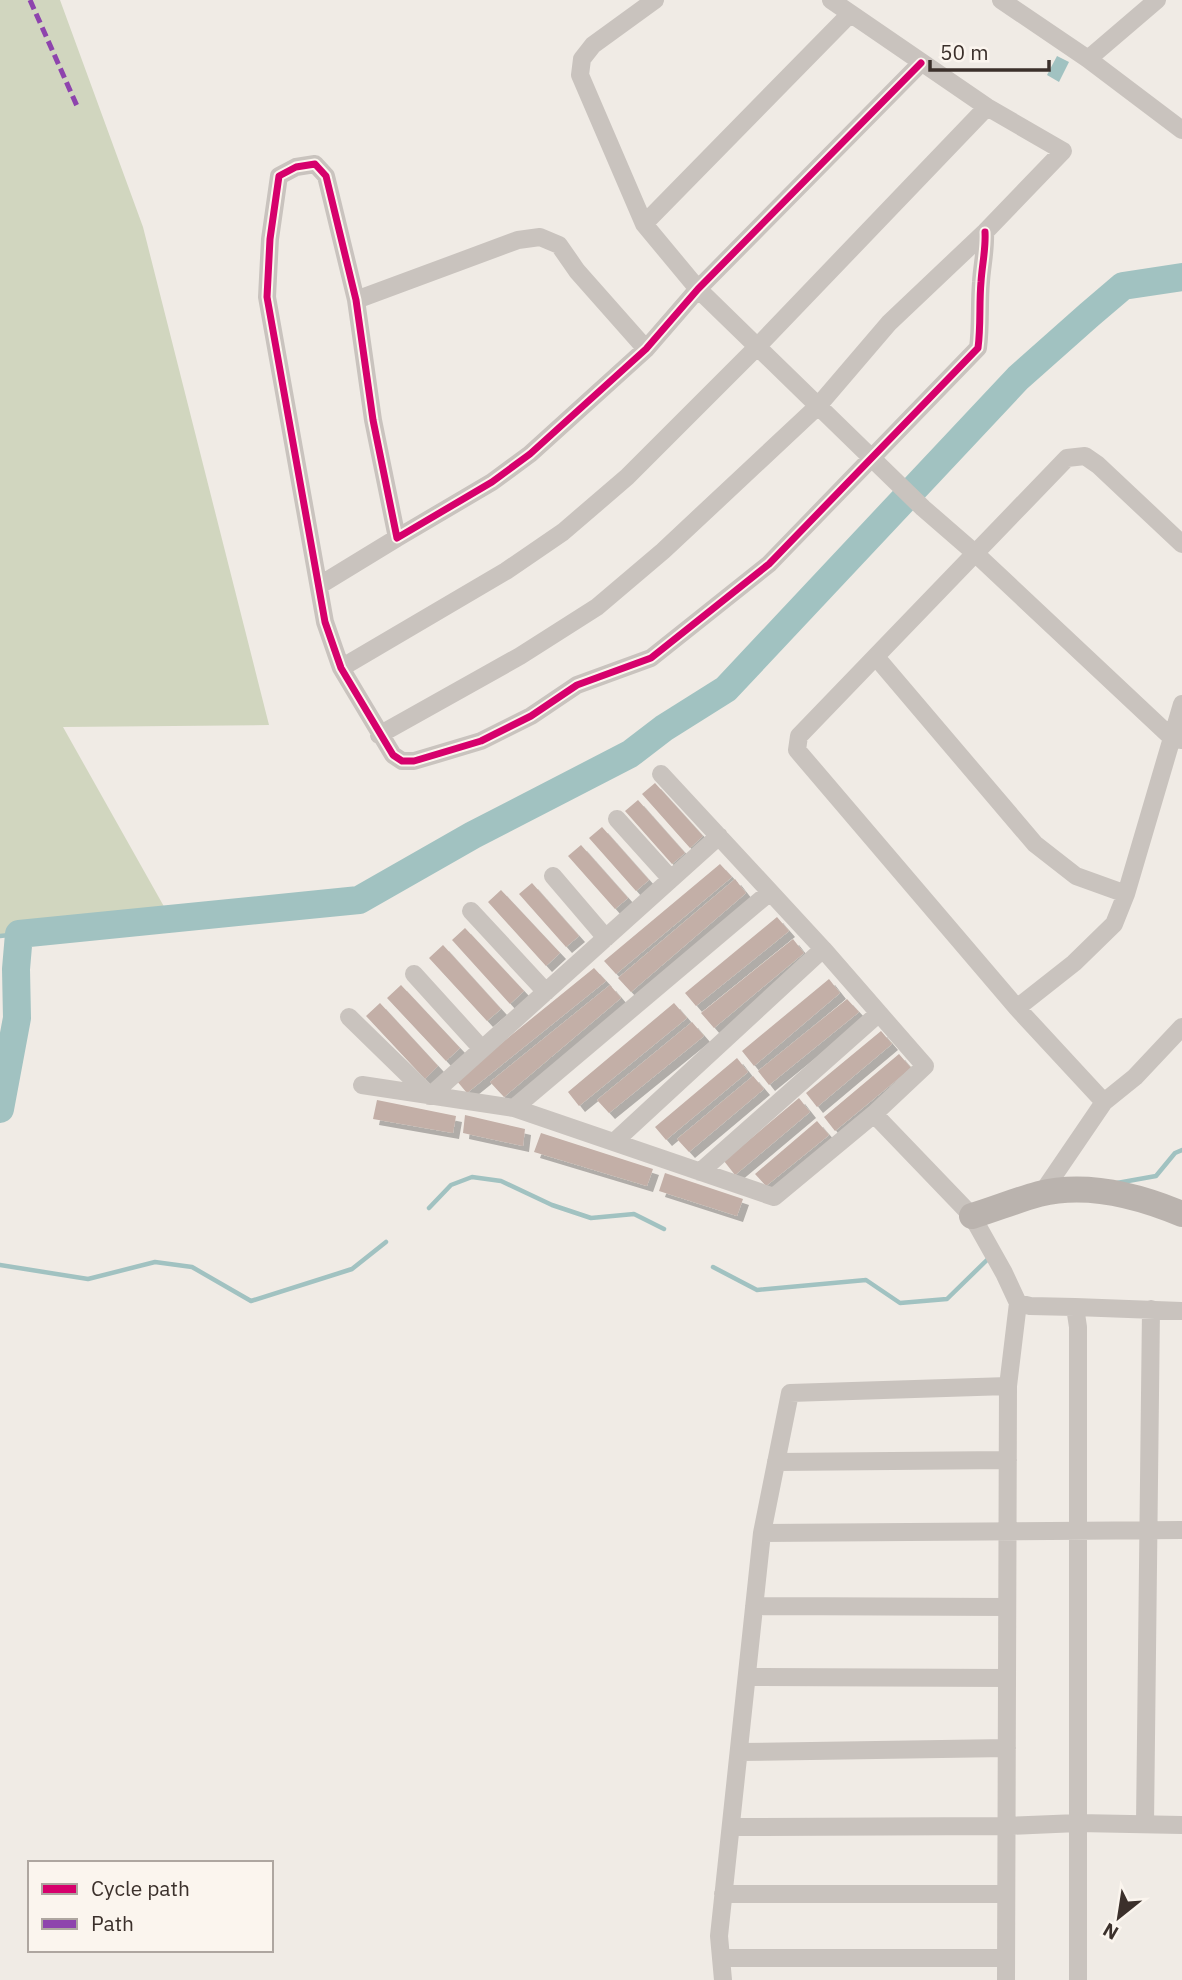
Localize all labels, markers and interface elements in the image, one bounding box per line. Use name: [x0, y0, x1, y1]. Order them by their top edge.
scale bar: [930, 28, 1049, 72]
text: 50 m: [940, 38, 989, 66]
legend: [28, 1861, 273, 1952]
text: Cycle path: [91, 1874, 190, 1902]
north arrow: [1084, 1882, 1154, 1952]
text: Path: [91, 1909, 134, 1937]
text: N: [1099, 1918, 1122, 1946]

